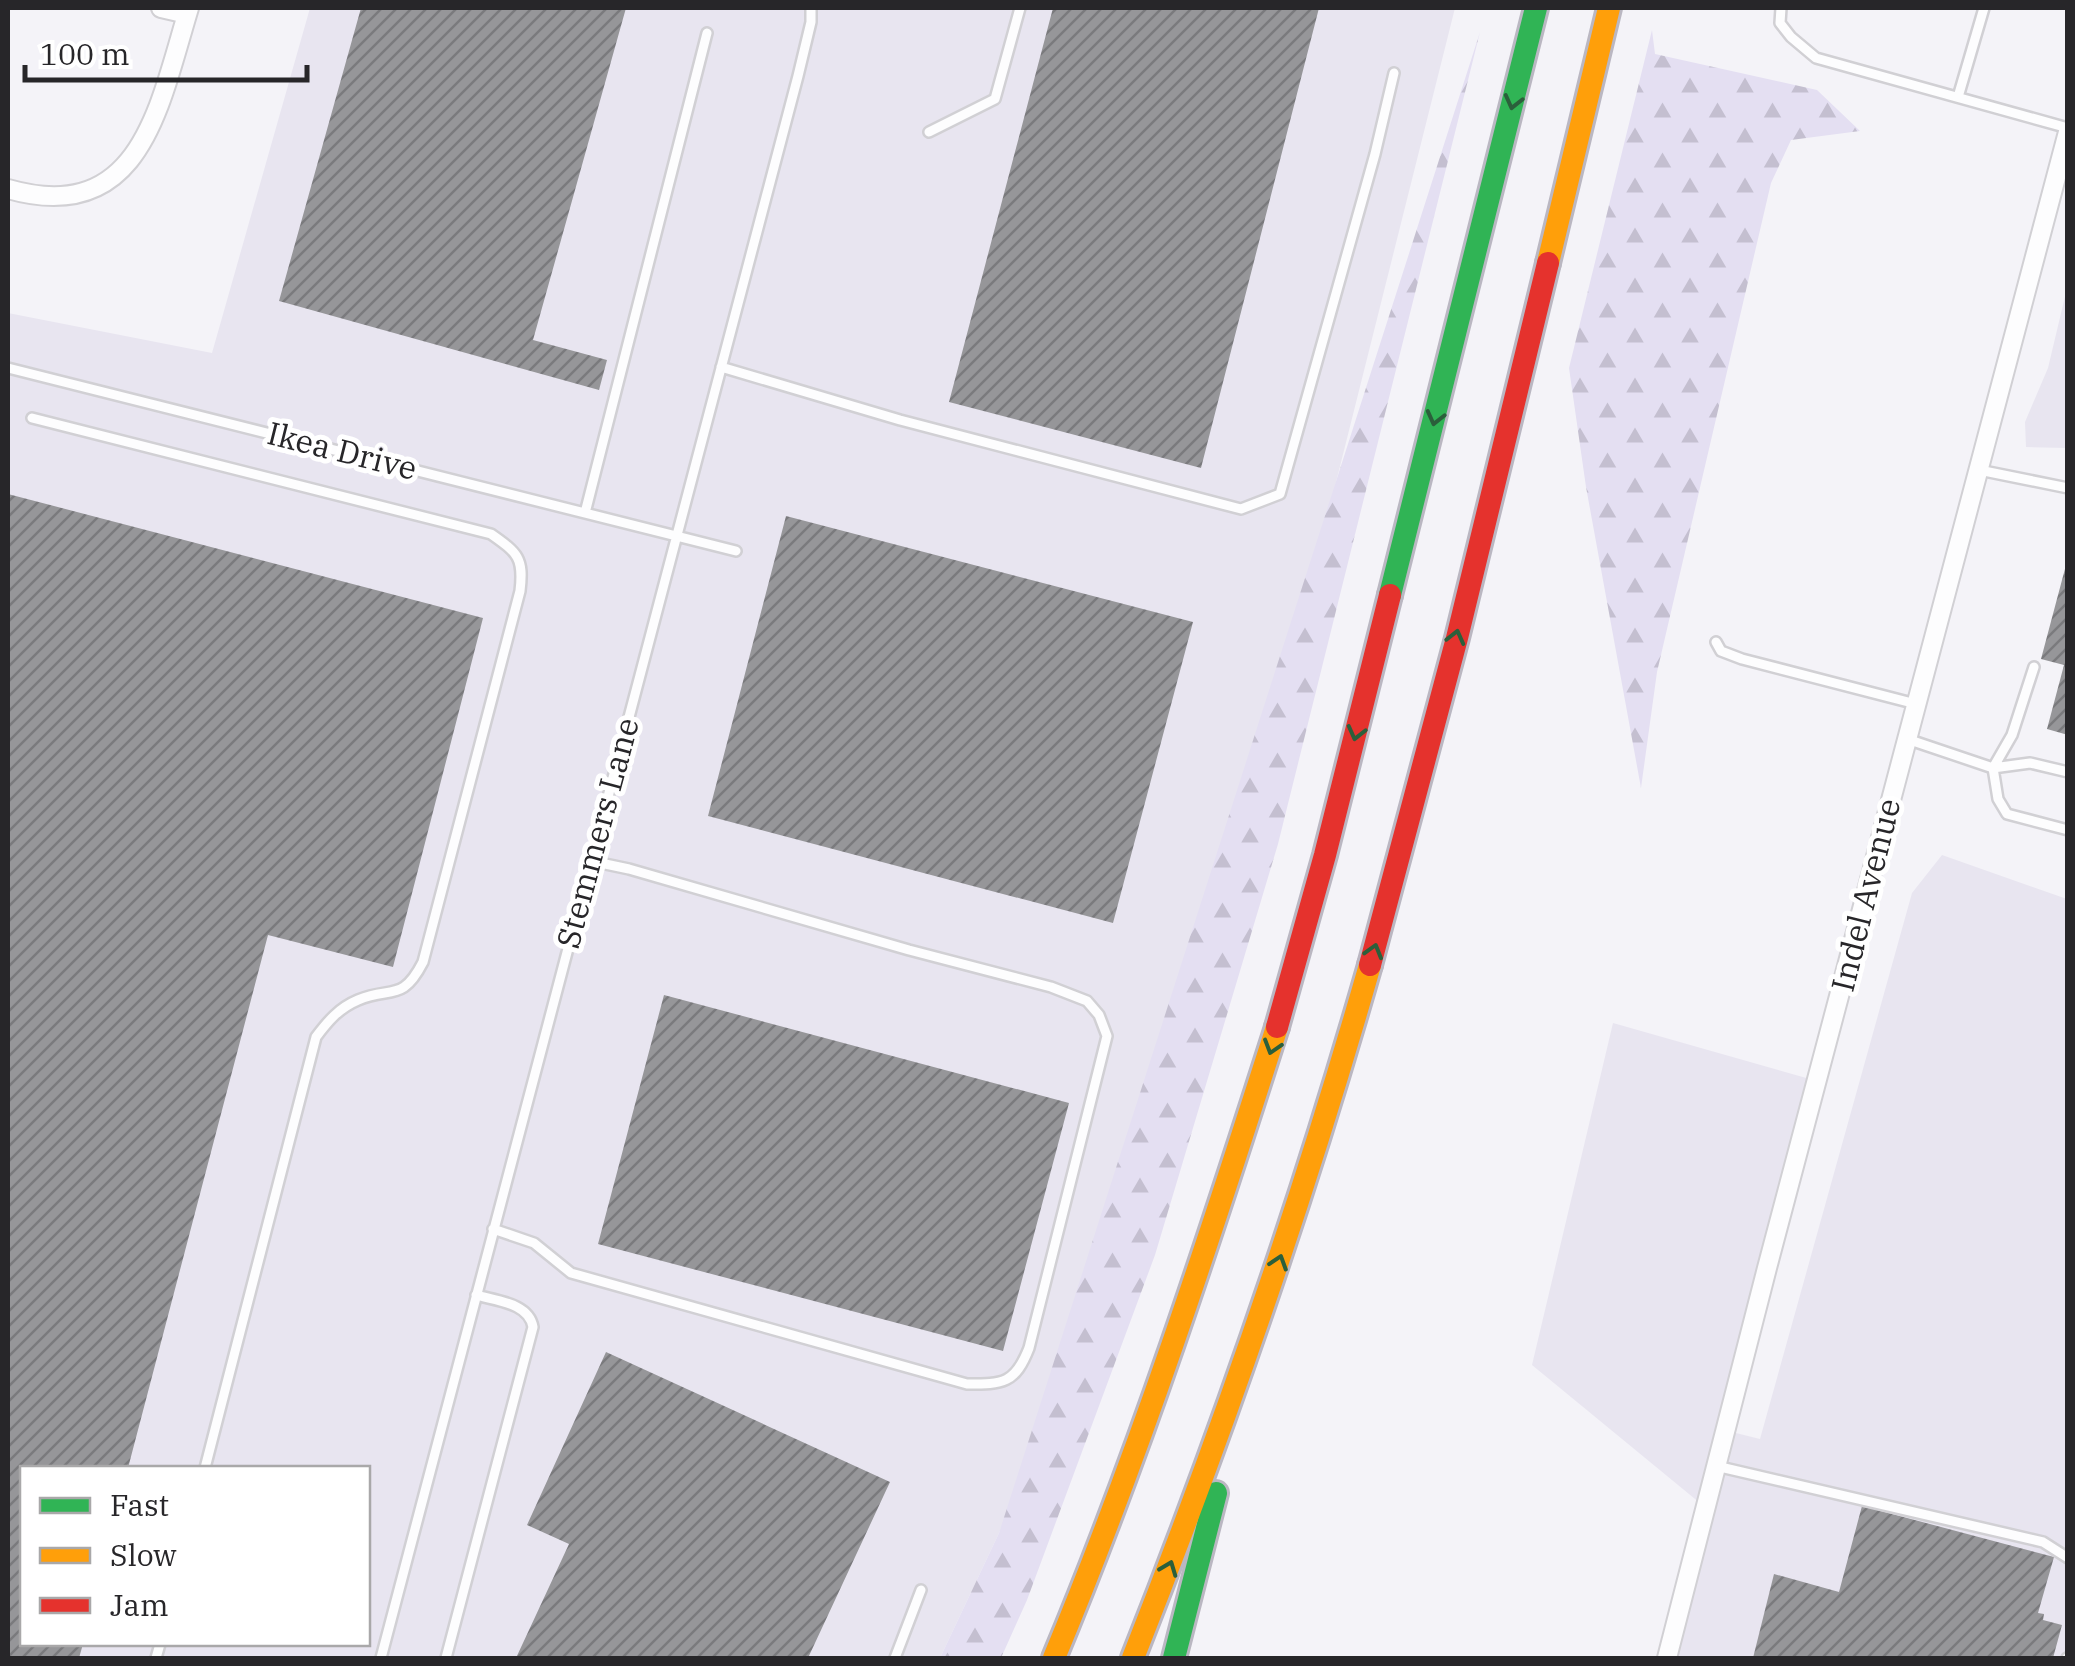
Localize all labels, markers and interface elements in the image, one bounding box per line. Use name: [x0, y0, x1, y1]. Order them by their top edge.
scale bar: [25, 20, 308, 82]
text: 100 m: [40, 34, 130, 73]
one-way arrow: [1504, 93, 1525, 110]
one-way arrow: [1426, 409, 1447, 426]
street label: Ikea Drive: [263, 411, 421, 489]
one-way arrow: [1444, 629, 1465, 646]
street label: Stemmers Lane: [546, 713, 648, 953]
one-way arrow: [1347, 724, 1368, 741]
street label: Indel Avenue: [1821, 794, 1909, 996]
one-way arrow: [1362, 943, 1383, 960]
one-way arrow: [1263, 1038, 1284, 1055]
one-way arrow: [1267, 1254, 1287, 1271]
legend: [20, 1466, 370, 1646]
text: Fast: [110, 1485, 169, 1524]
text: Slow: [110, 1535, 177, 1574]
one-way arrow: [1157, 1560, 1178, 1577]
text: Jam: [110, 1585, 169, 1624]

